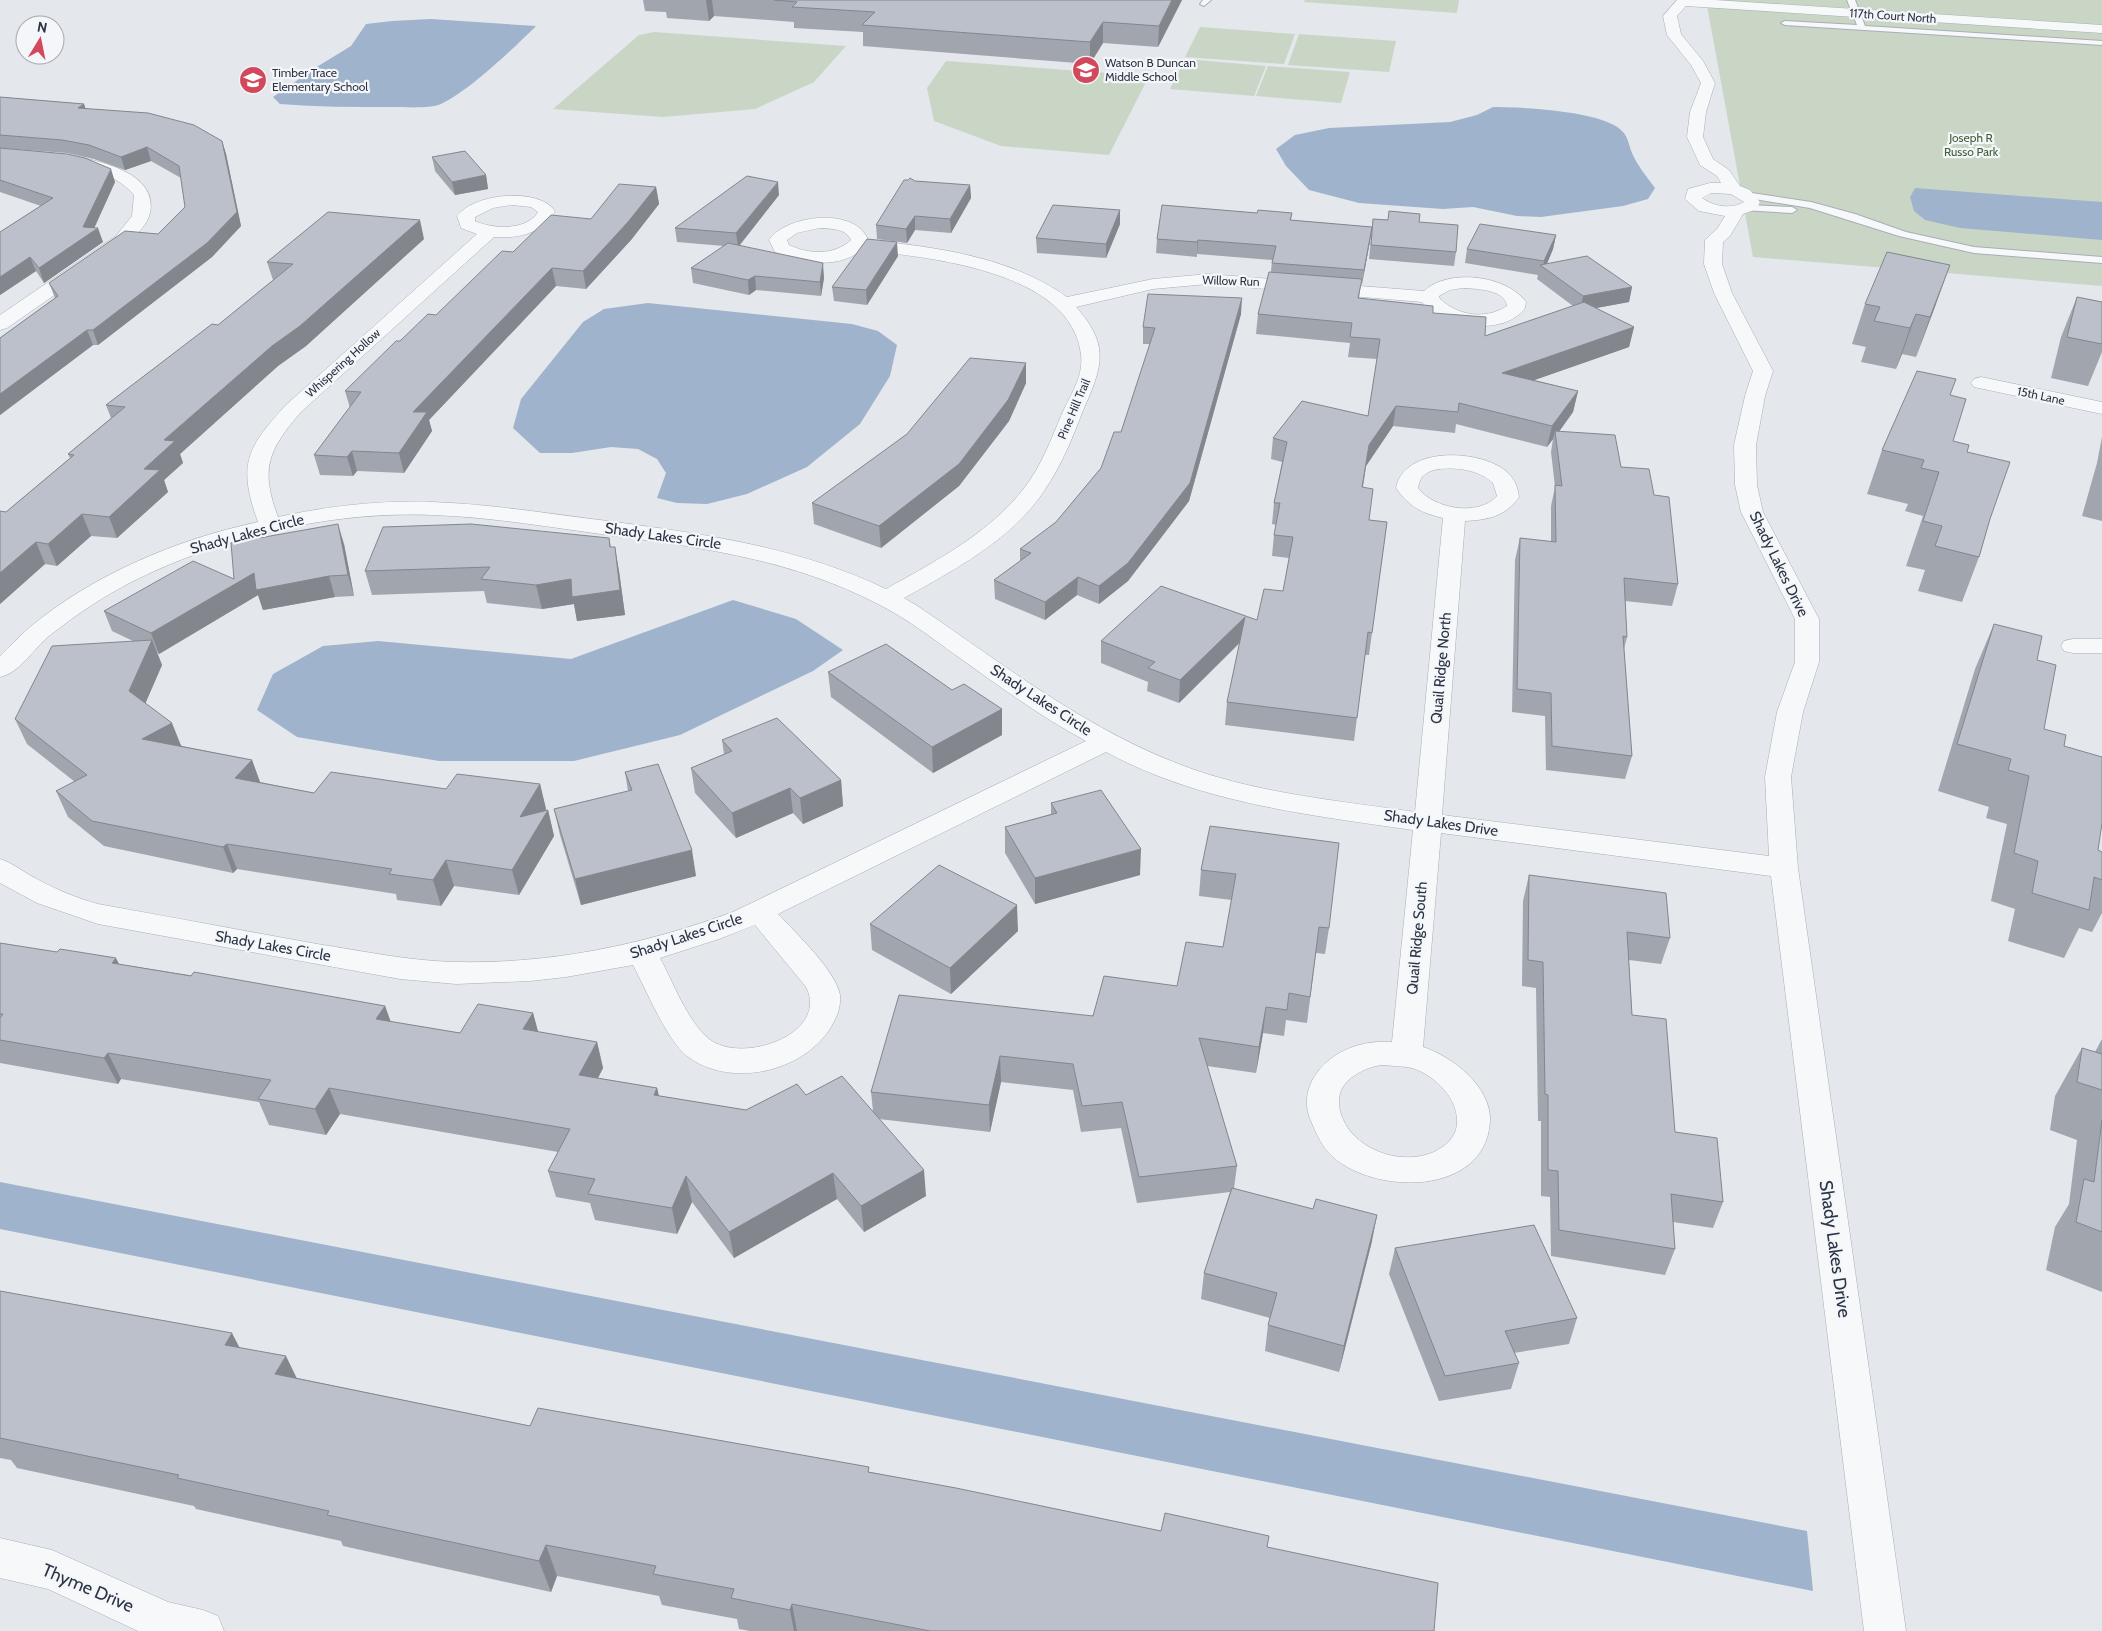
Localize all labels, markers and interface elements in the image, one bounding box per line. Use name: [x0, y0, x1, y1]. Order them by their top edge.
street label: 117th Court North: [1849, 5, 1937, 26]
north arrow: [15, 15, 65, 65]
text: N: [36, 17, 49, 37]
school or university icon: Watson B Duncan Middle School: [1071, 55, 1101, 85]
place label: Watson B Duncan Middle School: [1105, 55, 1196, 84]
school or university icon: Timber Trace Elementary School: [238, 65, 268, 95]
place label: Timber Trace Elementary School: [272, 65, 368, 94]
park label: Joseph R Russo Park: [1944, 130, 1999, 159]
street label: Willow Run: [1202, 272, 1260, 289]
street label: Whispering Hollow: [302, 325, 383, 400]
street label: Pine Hill Trail: [1054, 376, 1093, 441]
street label: 15th Lane: [2016, 383, 2066, 408]
street label: Shady Lakes Drive: [1746, 508, 1812, 620]
street label: Shady Lakes Circle: [188, 510, 306, 558]
street label: Shady Lakes Circle: [604, 519, 723, 553]
street label: Quail Ridge North: [1427, 611, 1455, 725]
street label: Shady Lakes Circle: [987, 661, 1095, 740]
street label: Shady Lakes Drive: [1383, 806, 1500, 840]
street label: Quail Ridge South: [1403, 881, 1431, 995]
street label: Shady Lakes Circle: [628, 909, 745, 963]
street label: Shady Lakes Circle: [214, 927, 333, 965]
street label: Shady Lakes Drive: [1814, 1179, 1856, 1319]
street label: Thyme Drive: [39, 1559, 137, 1617]

